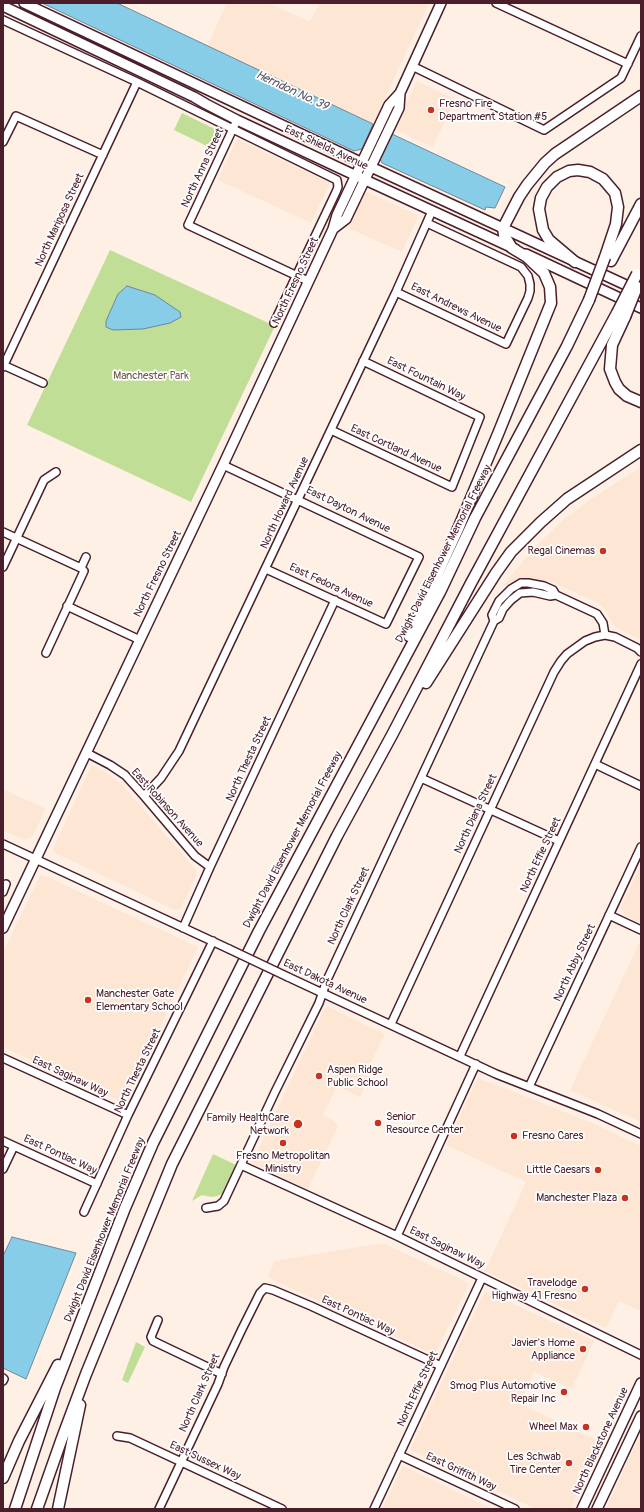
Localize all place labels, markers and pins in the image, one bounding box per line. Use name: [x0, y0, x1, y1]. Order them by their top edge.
place label: Fresno Fire Department Station #5: [439, 97, 547, 123]
marker: Fresno Fire Department Station #5: [426, 105, 436, 115]
place label: Regal Cinemas: [528, 544, 595, 558]
marker: Regal Cinemas: [598, 546, 608, 556]
place label: Manchester Gate Elementary School: [96, 987, 183, 1013]
marker: Manchester Gate Elementary School: [83, 995, 93, 1005]
place label: Aspen Ridge Public School: [327, 1063, 388, 1089]
marker: Aspen Ridge Public School: [314, 1071, 324, 1081]
place label: Senior Resource Center: [386, 1110, 463, 1136]
place label: Family HealthCare Network: [206, 1111, 289, 1137]
marker: Family HealthCare Network: [292, 1118, 304, 1130]
marker: Senior Resource Center: [373, 1118, 383, 1128]
place label: Fresno Cares: [522, 1129, 583, 1143]
marker: Fresno Cares: [509, 1131, 519, 1141]
marker: Fresno Metropolitan Ministry: [278, 1138, 288, 1148]
place label: Fresno Metropolitan Ministry: [236, 1149, 330, 1175]
place label: Little Caesars: [526, 1163, 590, 1177]
marker: Little Caesars: [593, 1165, 603, 1175]
place label: Manchester Plaza: [536, 1191, 617, 1205]
marker: Manchester Plaza: [620, 1193, 630, 1203]
place label: Travelodge Highway 41 Fresno: [492, 1276, 577, 1302]
marker: Travelodge Highway 41 Fresno: [580, 1284, 590, 1294]
place label: Javier's Home Appliance: [511, 1336, 575, 1362]
marker: Javier's Home Appliance: [578, 1344, 588, 1354]
place label: Smog Plus Automotive Repair Inc: [449, 1379, 556, 1405]
marker: Smog Plus Automotive Repair Inc: [559, 1387, 569, 1397]
place label: Wheel Max: [529, 1420, 578, 1434]
marker: Wheel Max: [581, 1422, 591, 1432]
place label: Les Schwab Tire Center: [507, 1450, 561, 1476]
marker: Les Schwab Tire Center: [564, 1458, 574, 1468]

